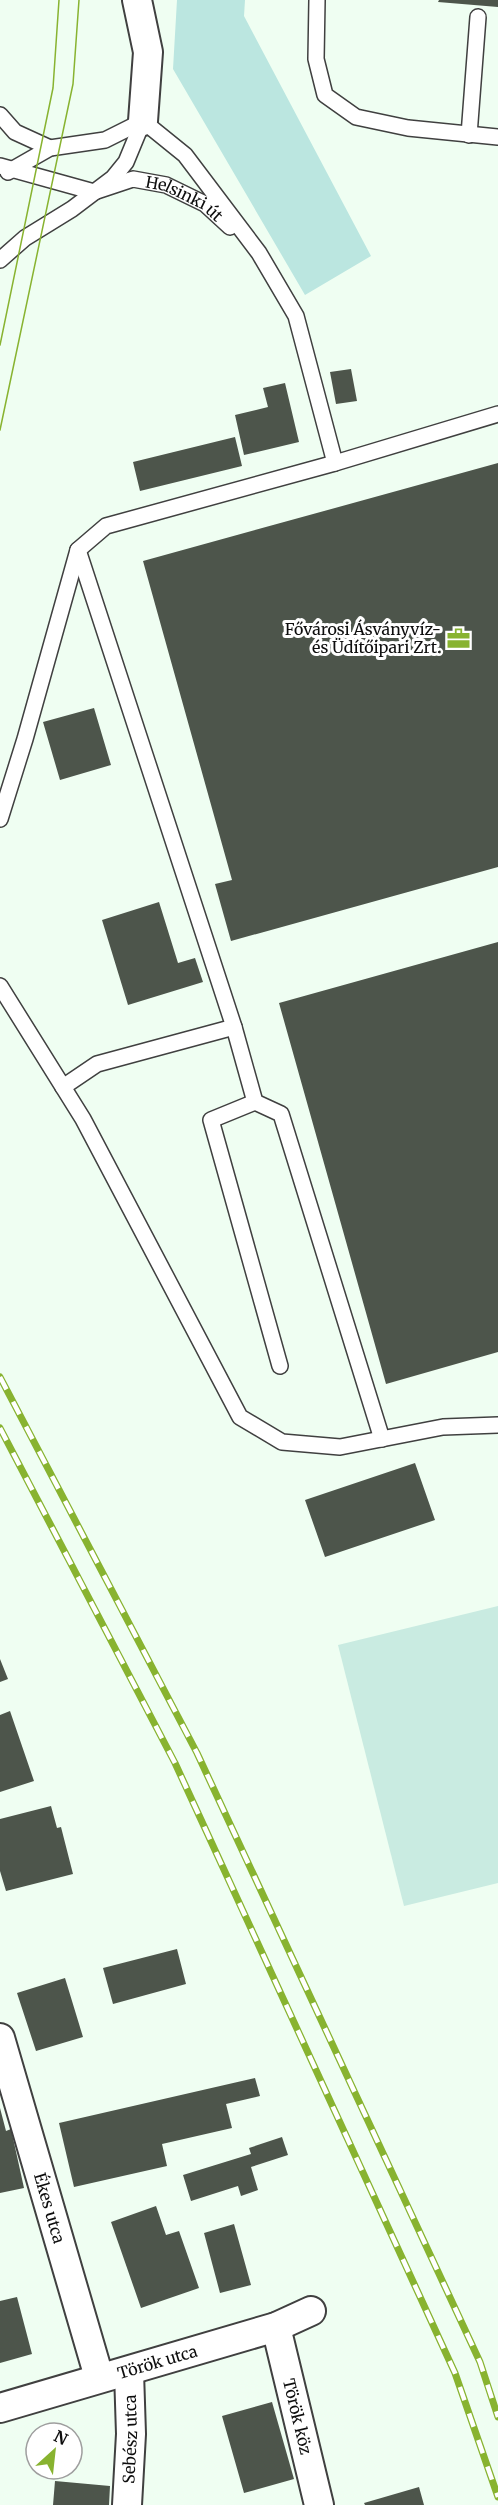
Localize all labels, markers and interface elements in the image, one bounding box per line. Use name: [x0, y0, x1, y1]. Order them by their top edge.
street label: Helsinki út: [144, 171, 228, 226]
place label: Fővárosi Ásványvíz- és Üdítőipari Zrt.: [285, 619, 441, 657]
office icon: Fővárosi Ásványvíz- és Üdítőipari Zrt.: [446, 625, 472, 651]
street label: Ékes utca: [30, 2170, 70, 2246]
street label: Török utca: [115, 2341, 200, 2383]
street label: Török köz: [279, 2376, 316, 2457]
street label: Sebész utca: [118, 2394, 141, 2484]
north arrow: [24, 2421, 84, 2481]
text: N: [51, 2426, 71, 2450]

